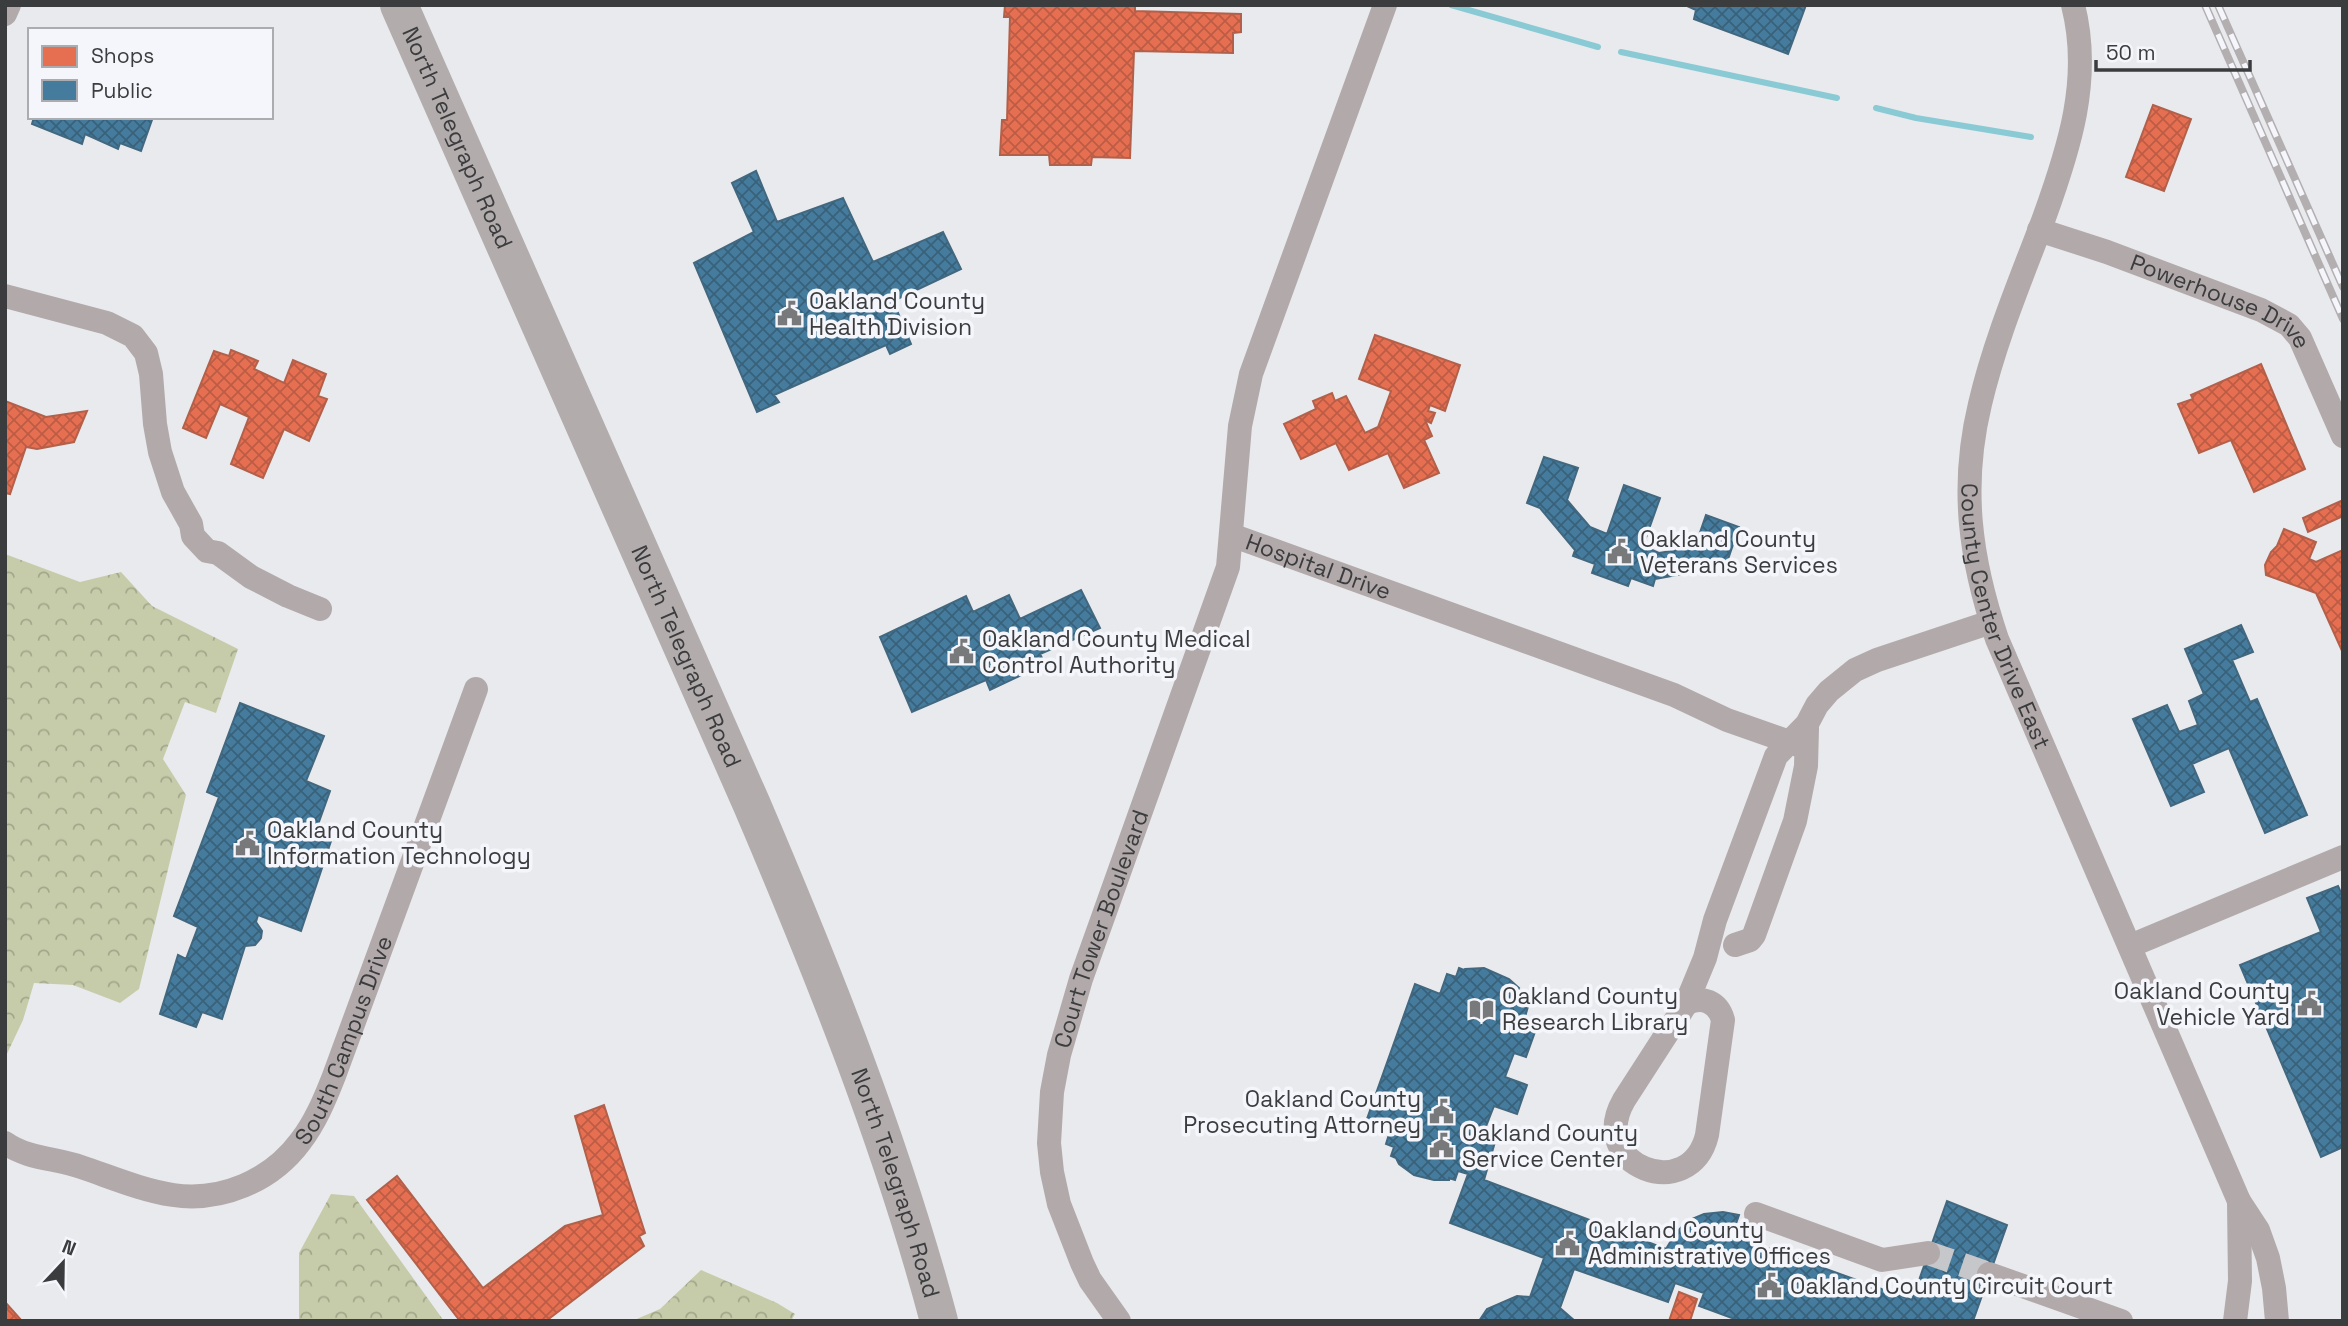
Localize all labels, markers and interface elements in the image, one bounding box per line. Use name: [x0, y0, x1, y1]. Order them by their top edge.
street label: North Telegraph Road: [395, 22, 520, 253]
legend: [28, 28, 273, 119]
scale bar: [2096, 28, 2250, 72]
text: 50 m: [2106, 39, 2156, 66]
text: Shops: [91, 42, 154, 69]
text: Public: [91, 77, 153, 104]
street label: Powerhouse Drive: [2126, 247, 2318, 353]
place label: Oakland County Health Division: [809, 286, 985, 342]
public building icon: Oakland County Health Division: [775, 300, 803, 328]
street label: County Center Drive East: [1954, 483, 2058, 754]
place label: Oakland County Veterans Services: [1640, 524, 1838, 580]
street label: Hospital Drive: [1242, 527, 1395, 607]
public building icon: Oakland County Veterans Services: [1606, 538, 1634, 566]
street label: North Telegraph Road: [624, 541, 749, 772]
place label: Oakland County Medical Control Authority: [982, 624, 1251, 680]
public building icon: Oakland County Medical Control Authority: [948, 638, 976, 666]
street label: Court Tower Boulevard: [1047, 805, 1155, 1051]
place label: Oakland County Information Technology: [267, 815, 531, 871]
public building icon: Oakland County Information Technology: [233, 829, 261, 857]
street label: South Campus Drive: [288, 932, 399, 1151]
place label: Oakland County Vehicle Yard: [2114, 976, 2290, 1032]
place label: Oakland County Research Library: [1502, 981, 1688, 1037]
public building icon: Oakland County Vehicle Yard: [2296, 990, 2324, 1018]
library icon: Oakland County Research Library: [1468, 995, 1496, 1023]
street label: North Telegraph Road: [844, 1064, 947, 1301]
place label: Oakland County Prosecuting Attorney: [1183, 1084, 1421, 1140]
public building icon: Oakland County Prosecuting Attorney: [1427, 1098, 1455, 1126]
place label: Oakland County Service Center: [1462, 1118, 1638, 1174]
public building icon: Oakland County Service Center: [1428, 1132, 1456, 1160]
place label: Oakland County Administrative Offices: [1588, 1215, 1831, 1271]
north arrow: [28, 1228, 98, 1298]
public building icon: Oakland County Administrative Offices: [1554, 1229, 1582, 1257]
text: N: [59, 1234, 80, 1262]
place label: Oakland County Circuit Court: [1790, 1271, 2113, 1301]
public building icon: Oakland County Circuit Court: [1756, 1272, 1784, 1300]

